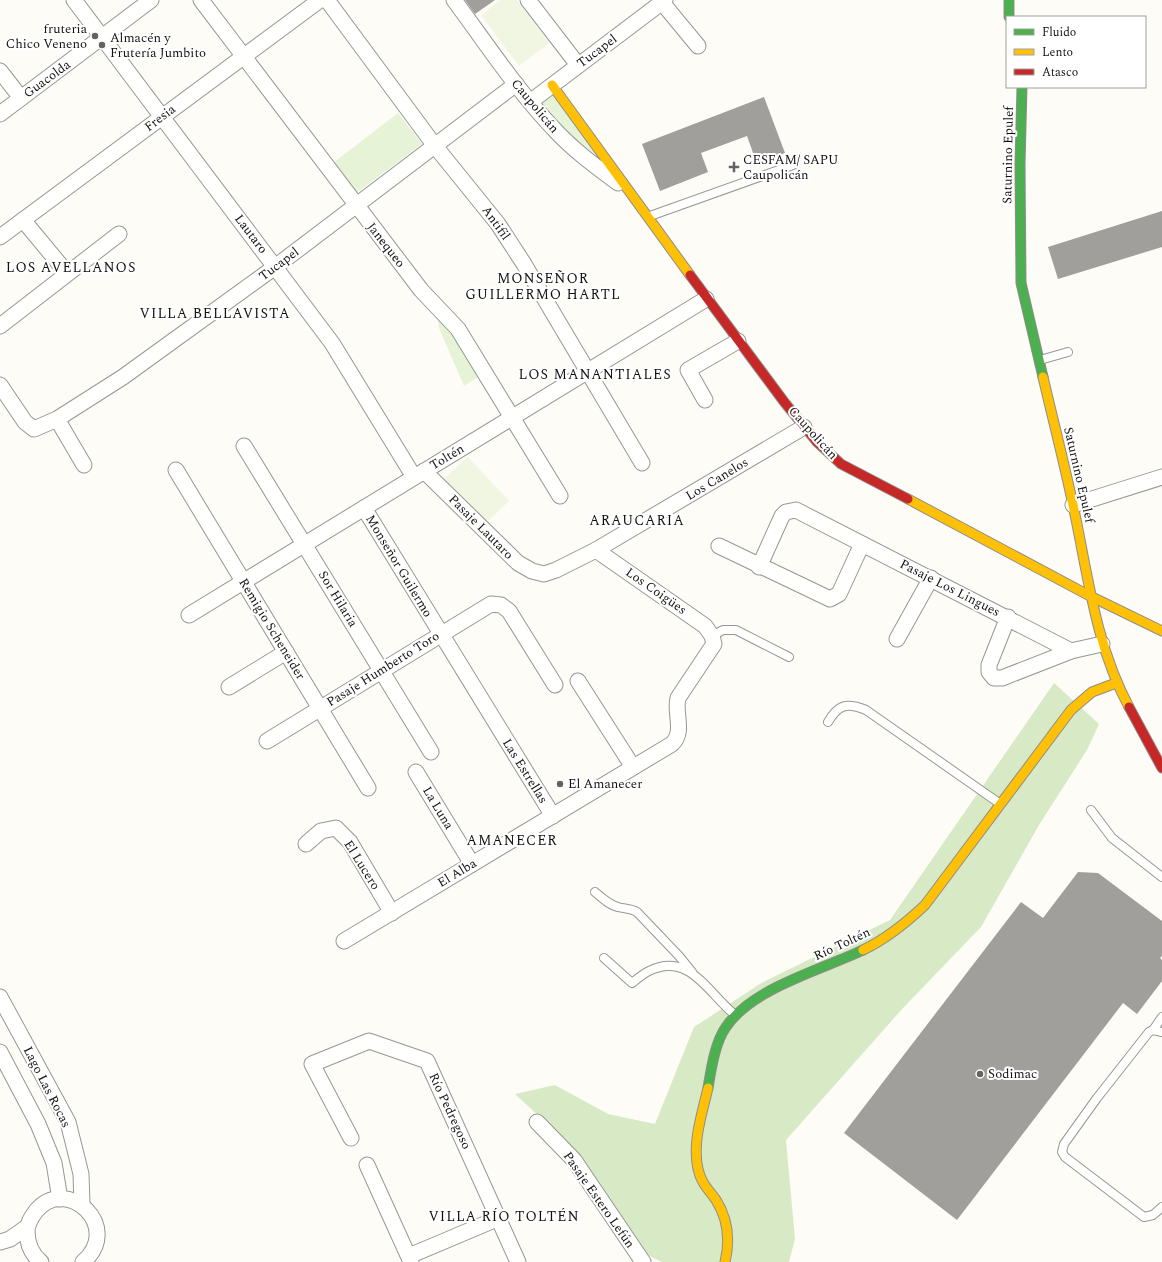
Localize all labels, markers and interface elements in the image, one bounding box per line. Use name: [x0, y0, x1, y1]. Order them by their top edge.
legend: [1006, 16, 1146, 88]
place label: fruteria Chico Veneno: [6, 19, 88, 54]
text: Fluido: [1042, 23, 1076, 42]
place label: Almacén y Frutería Jumbito: [110, 28, 206, 63]
street label: Tucapel: [573, 29, 622, 73]
marker: fruteria Chico Veneno: [90, 31, 100, 41]
marker: Almacén y Frutería Jumbito: [97, 40, 107, 50]
text: Lento: [1042, 43, 1073, 62]
street label: Guacolda: [19, 55, 75, 103]
text: Atasco: [1042, 63, 1078, 82]
street label: Caupolicán: [506, 74, 564, 138]
street label: Fresia: [140, 99, 181, 137]
street label: Saturnino Epulef: [997, 104, 1019, 204]
place label: CESFAM/ SAPU Caupolicán: [743, 150, 839, 185]
marker: CESFAM/ SAPU Caupolicán: [728, 161, 740, 173]
street label: Antifil: [477, 202, 515, 245]
street label: Lautaro: [229, 210, 273, 258]
street label: Janequeo: [362, 218, 410, 272]
street label: Tucapel: [255, 242, 304, 286]
district label: LOS AVELLANOS: [6, 257, 136, 278]
district label: MONSEÑOR GUILLERMO HARTL: [465, 268, 621, 305]
district label: VILLA BELLAVISTA: [140, 303, 290, 324]
district label: LOS MANANTIALES: [518, 364, 672, 385]
street label: Caupolicán: [784, 402, 843, 464]
street label: Saturnino Epulef: [1058, 425, 1100, 526]
street label: Toltén: [426, 439, 469, 475]
street label: Los Canelos: [682, 452, 752, 506]
street label: Pasaje Lautaro: [444, 490, 518, 564]
district label: ARAUCARIA: [589, 510, 685, 531]
street label: Monseñor Guilermo: [360, 511, 438, 621]
street label: Pasaje Los Lingues: [896, 554, 1004, 622]
street label: Los Coigües: [621, 562, 691, 620]
street label: Sor Hilaria: [313, 567, 363, 632]
street label: Remigio Scheneider: [234, 574, 310, 684]
street label: Pasaje Humberto Toro: [323, 626, 443, 712]
street label: Las Estrellas: [497, 735, 553, 807]
place label: El Amanecer: [568, 774, 642, 794]
marker: El Amanecer: [555, 779, 565, 789]
street label: La Luna: [417, 783, 459, 834]
district label: AMANECER: [466, 830, 558, 851]
street label: El Lucero: [339, 836, 385, 894]
street label: El Alba: [434, 853, 481, 893]
street label: Río Toltén: [810, 922, 874, 966]
street label: Lago Las Rocas: [18, 1043, 76, 1131]
place label: Sodimac: [988, 1064, 1037, 1084]
street label: Río Pedregoso: [423, 1069, 477, 1153]
marker: Sodimac: [975, 1069, 985, 1079]
street label: Pasaje Estero Lefún: [558, 1148, 640, 1253]
district label: VILLA RÍO TOLTÉN: [428, 1206, 580, 1227]

